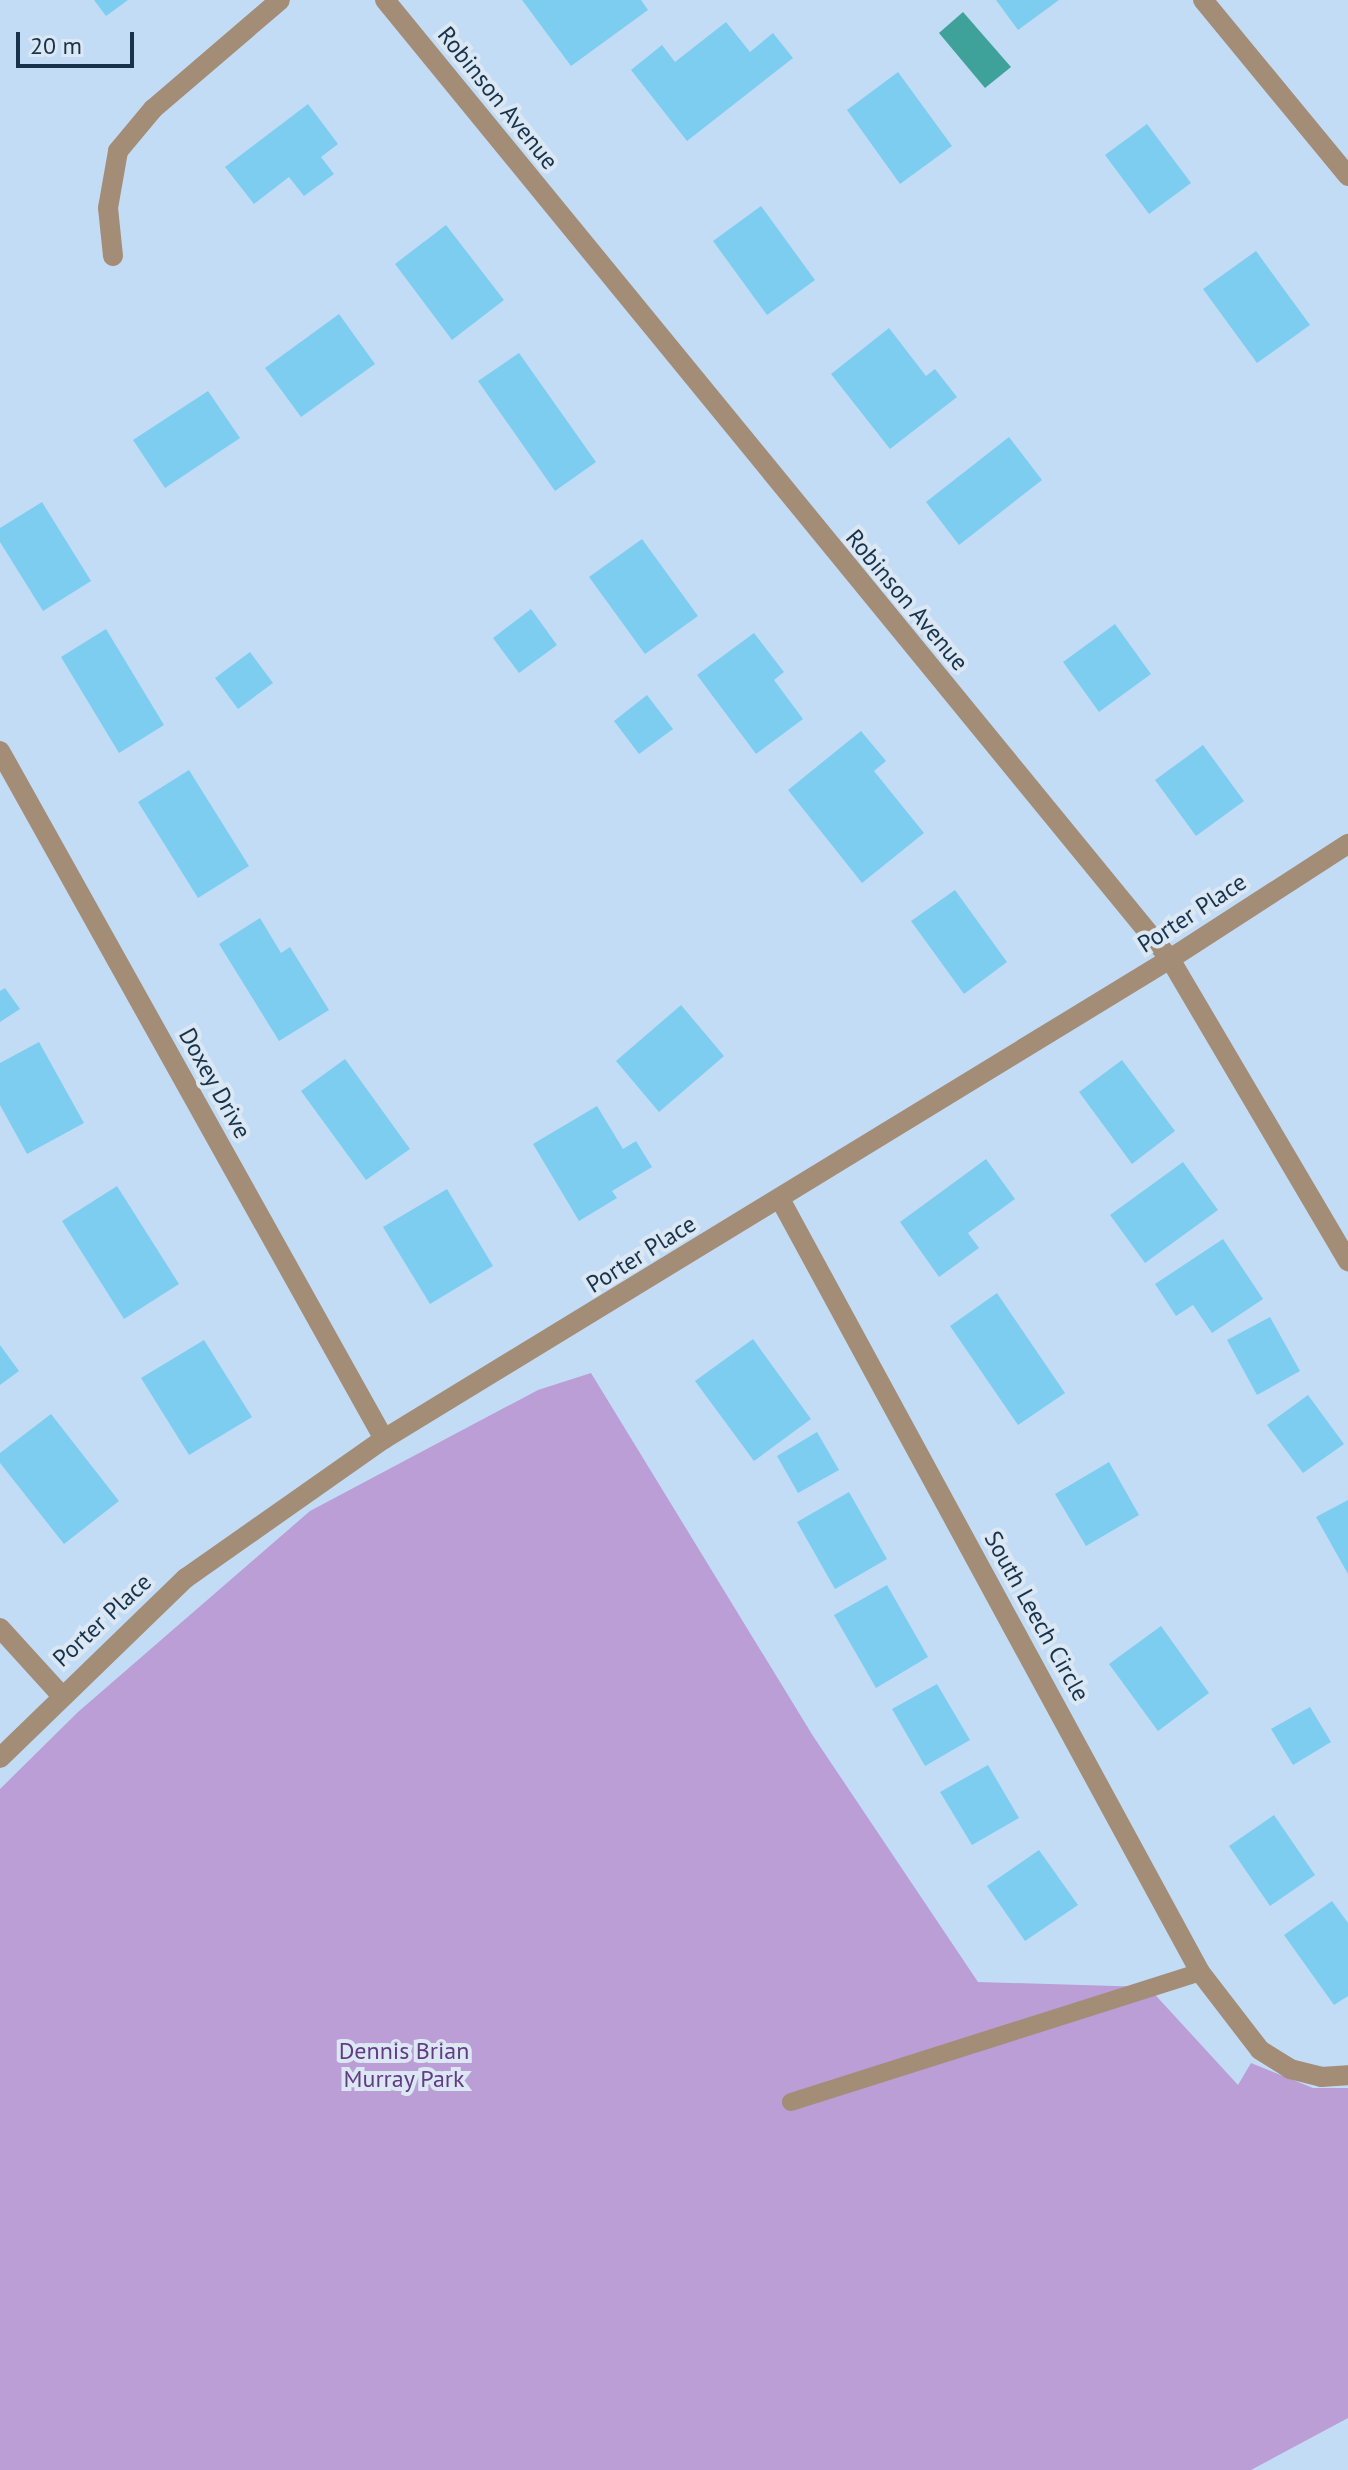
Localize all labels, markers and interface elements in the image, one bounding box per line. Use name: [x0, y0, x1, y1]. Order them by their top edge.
scale bar: [20, 16, 138, 66]
street label: Robinson Avenue: [431, 21, 565, 175]
text: 20 m: [30, 30, 82, 61]
street label: Robinson Avenue: [839, 523, 975, 677]
street label: Porter Place: [1132, 867, 1252, 959]
street label: Doxey Drive: [173, 1022, 257, 1144]
street label: Porter Place: [581, 1209, 701, 1299]
street label: South Leech Circle: [978, 1526, 1096, 1706]
street label: Porter Place: [47, 1567, 157, 1673]
park label: Dennis Brian Murray Park: [339, 2037, 469, 2093]

